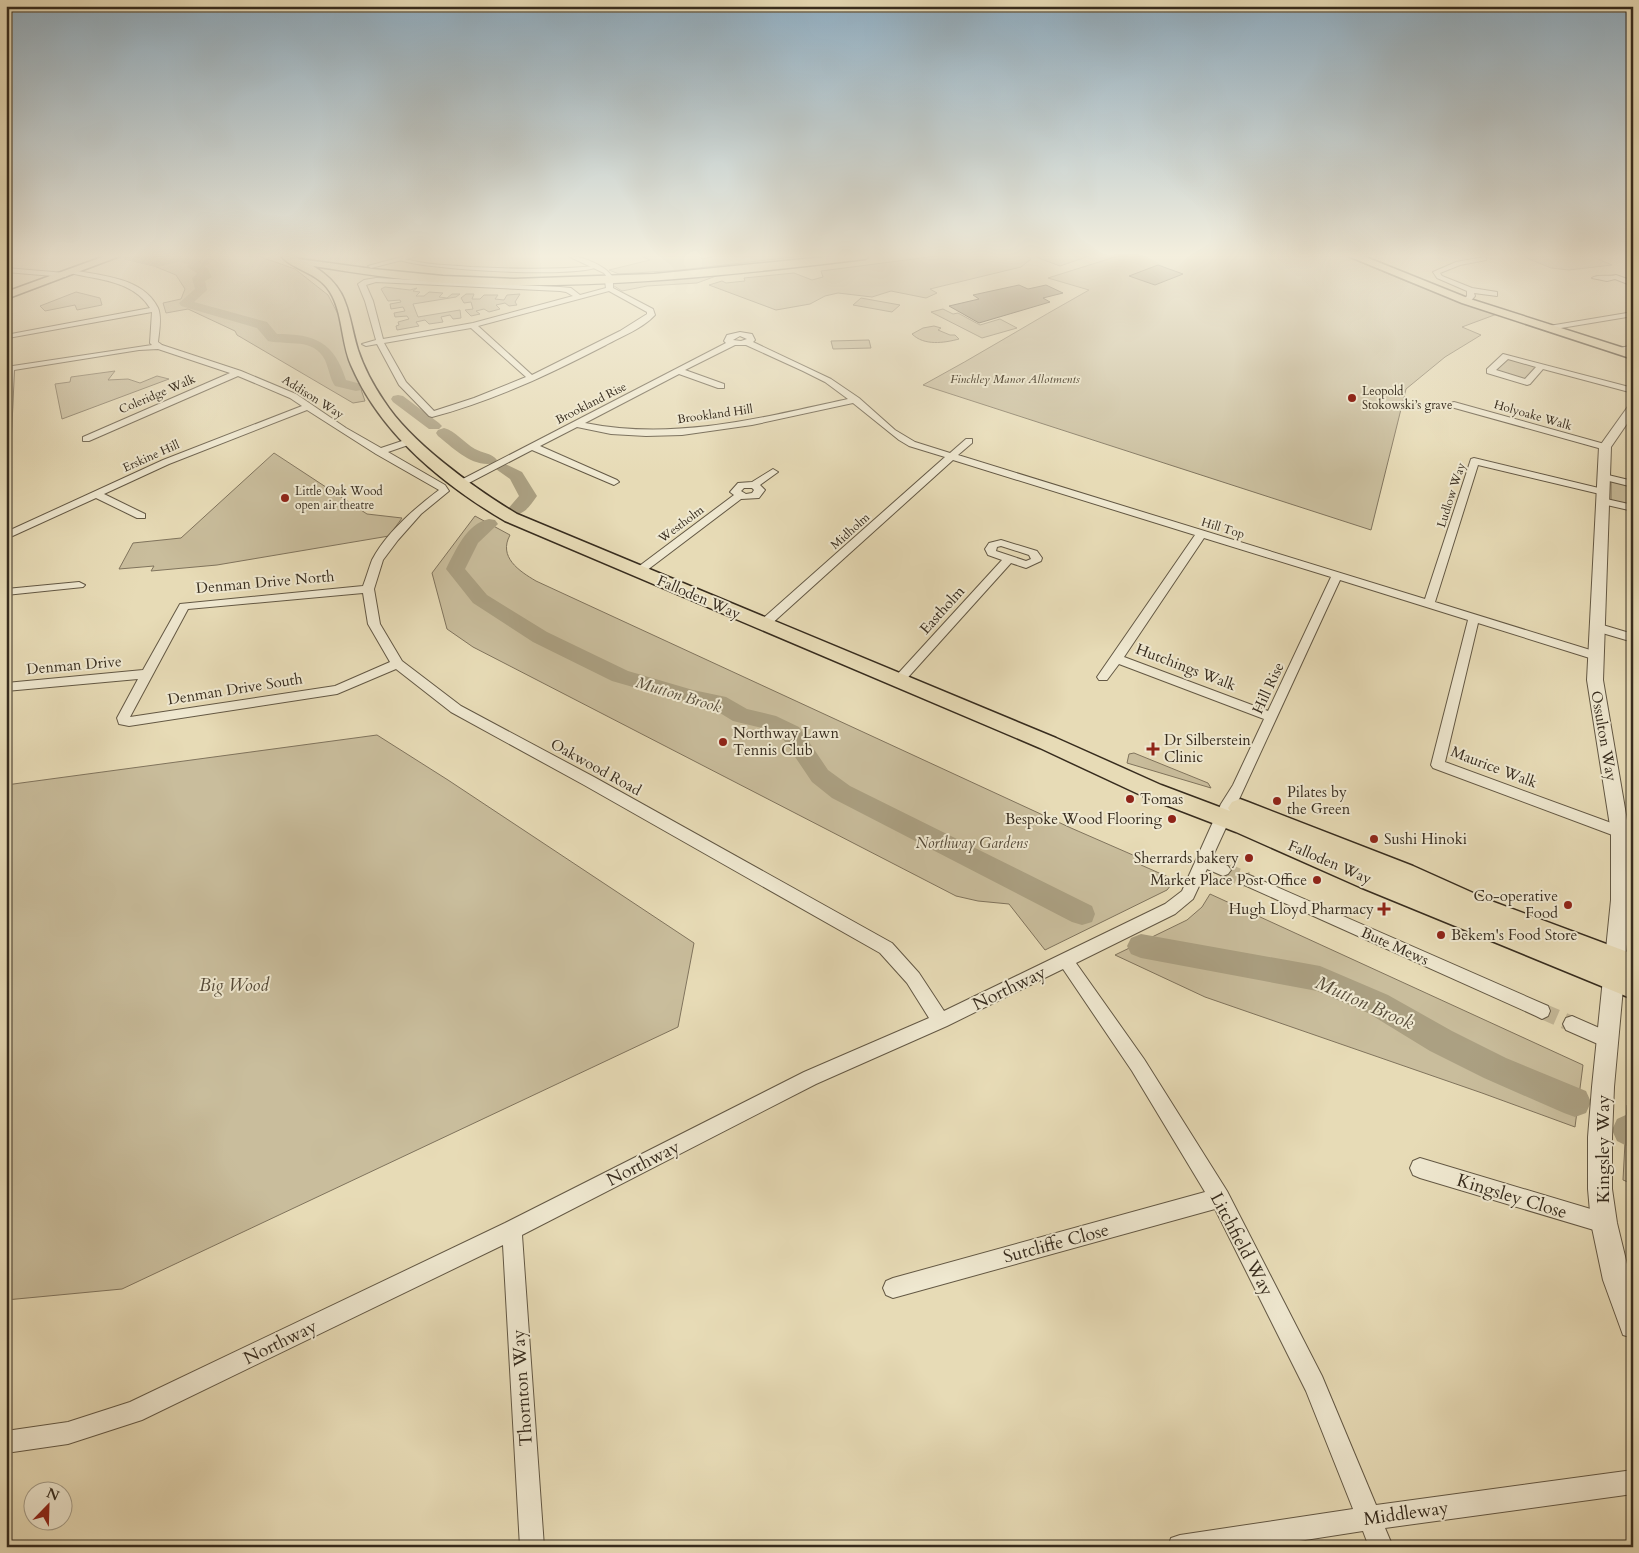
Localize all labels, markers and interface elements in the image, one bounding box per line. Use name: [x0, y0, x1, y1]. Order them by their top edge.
street label: Coleridge Walk: [116, 370, 198, 417]
park label: Finchley Manor Allotments: [950, 371, 1080, 387]
street label: Addison Way: [279, 372, 347, 423]
street label: Brookland Rise: [553, 378, 629, 428]
place label: Leopold Stokowski’s grave: [1362, 383, 1452, 413]
marker: Leopold Stokowski’s grave: [1346, 392, 1358, 404]
street label: Holyoake Walk: [1492, 396, 1574, 434]
street label: Brookland Hill: [676, 401, 754, 427]
street label: Erskine Hill: [120, 436, 182, 476]
street label: Ludlow Way: [1433, 460, 1469, 530]
place label: Little Oak Wood open air theatre: [295, 483, 383, 513]
marker: Little Oak Wood open air theatre: [279, 492, 291, 504]
street label: Westholm: [654, 501, 708, 547]
street label: Midholm: [827, 509, 874, 553]
street label: Hill Top: [1199, 514, 1247, 542]
street label: Denman Drive North: [195, 566, 336, 598]
street label: Falloden Way: [654, 570, 744, 624]
street label: Eastholm: [915, 581, 969, 638]
street label: Hutchings Walk: [1133, 639, 1239, 695]
street label: Denman Drive: [26, 651, 123, 679]
street label: Hill Rise: [1247, 659, 1289, 717]
street label: Denman Drive South: [166, 668, 305, 710]
water label: Mutton Brook: [633, 671, 724, 718]
street label: Ossulton Way: [1586, 689, 1622, 783]
place label: Northway Lawn Tennis Club: [733, 723, 839, 760]
place label: Dr Silberstein Clinic: [1164, 730, 1251, 767]
street label: Oakwood Road: [547, 734, 645, 800]
marker: Northway Lawn Tennis Club: [717, 736, 729, 748]
street label: Maurice Walk: [1448, 741, 1540, 793]
marker: Dr Silberstein Clinic: [1146, 742, 1160, 756]
place label: Pilates by the Green: [1287, 782, 1351, 819]
place label: Tomas: [1140, 789, 1183, 809]
marker: Tomas: [1124, 793, 1136, 805]
marker: Pilates by the Green: [1271, 795, 1283, 807]
place label: Bespoke Wood Flooring: [1005, 809, 1163, 829]
marker: Bespoke Wood Flooring: [1166, 813, 1178, 825]
place label: Sushi Hinoki: [1384, 829, 1467, 849]
park label: Northway Gardens: [916, 833, 1028, 853]
marker: Sushi Hinoki: [1368, 833, 1380, 845]
street label: Falloden Way: [1285, 835, 1375, 889]
place label: Sherrards bakery: [1134, 848, 1239, 868]
marker: Sherrards bakery: [1243, 852, 1255, 864]
place label: Market Place Post Office: [1150, 870, 1307, 890]
marker: Market Place Post Office: [1311, 874, 1323, 886]
place label: Co-operative Food: [1474, 886, 1558, 923]
place label: Hugh Lloyd Pharmacy: [1229, 899, 1374, 919]
marker: Co-operative Food: [1562, 899, 1574, 911]
marker: Hugh Lloyd Pharmacy: [1378, 903, 1390, 915]
street label: Bute Mews: [1358, 922, 1432, 970]
place label: Bekem's Food Store: [1451, 925, 1578, 945]
marker: Bekem's Food Store: [1435, 929, 1447, 941]
street label: Northway: [968, 960, 1051, 1017]
water label: Mutton Brook: [1311, 970, 1419, 1036]
park label: Big Wood: [199, 973, 270, 998]
street label: Kingsley Way: [1591, 1094, 1616, 1204]
street label: Northway: [602, 1134, 685, 1193]
street label: Kingsley Close: [1454, 1168, 1570, 1225]
street label: Litchfield Way: [1204, 1188, 1280, 1301]
street label: Sutcliffe Close: [1000, 1217, 1112, 1270]
street label: Northway: [239, 1314, 322, 1371]
street label: Thornton Way: [506, 1328, 539, 1447]
north arrow: [22, 1480, 72, 1530]
text: N: [44, 1483, 62, 1506]
street label: Middleway: [1362, 1495, 1451, 1532]

